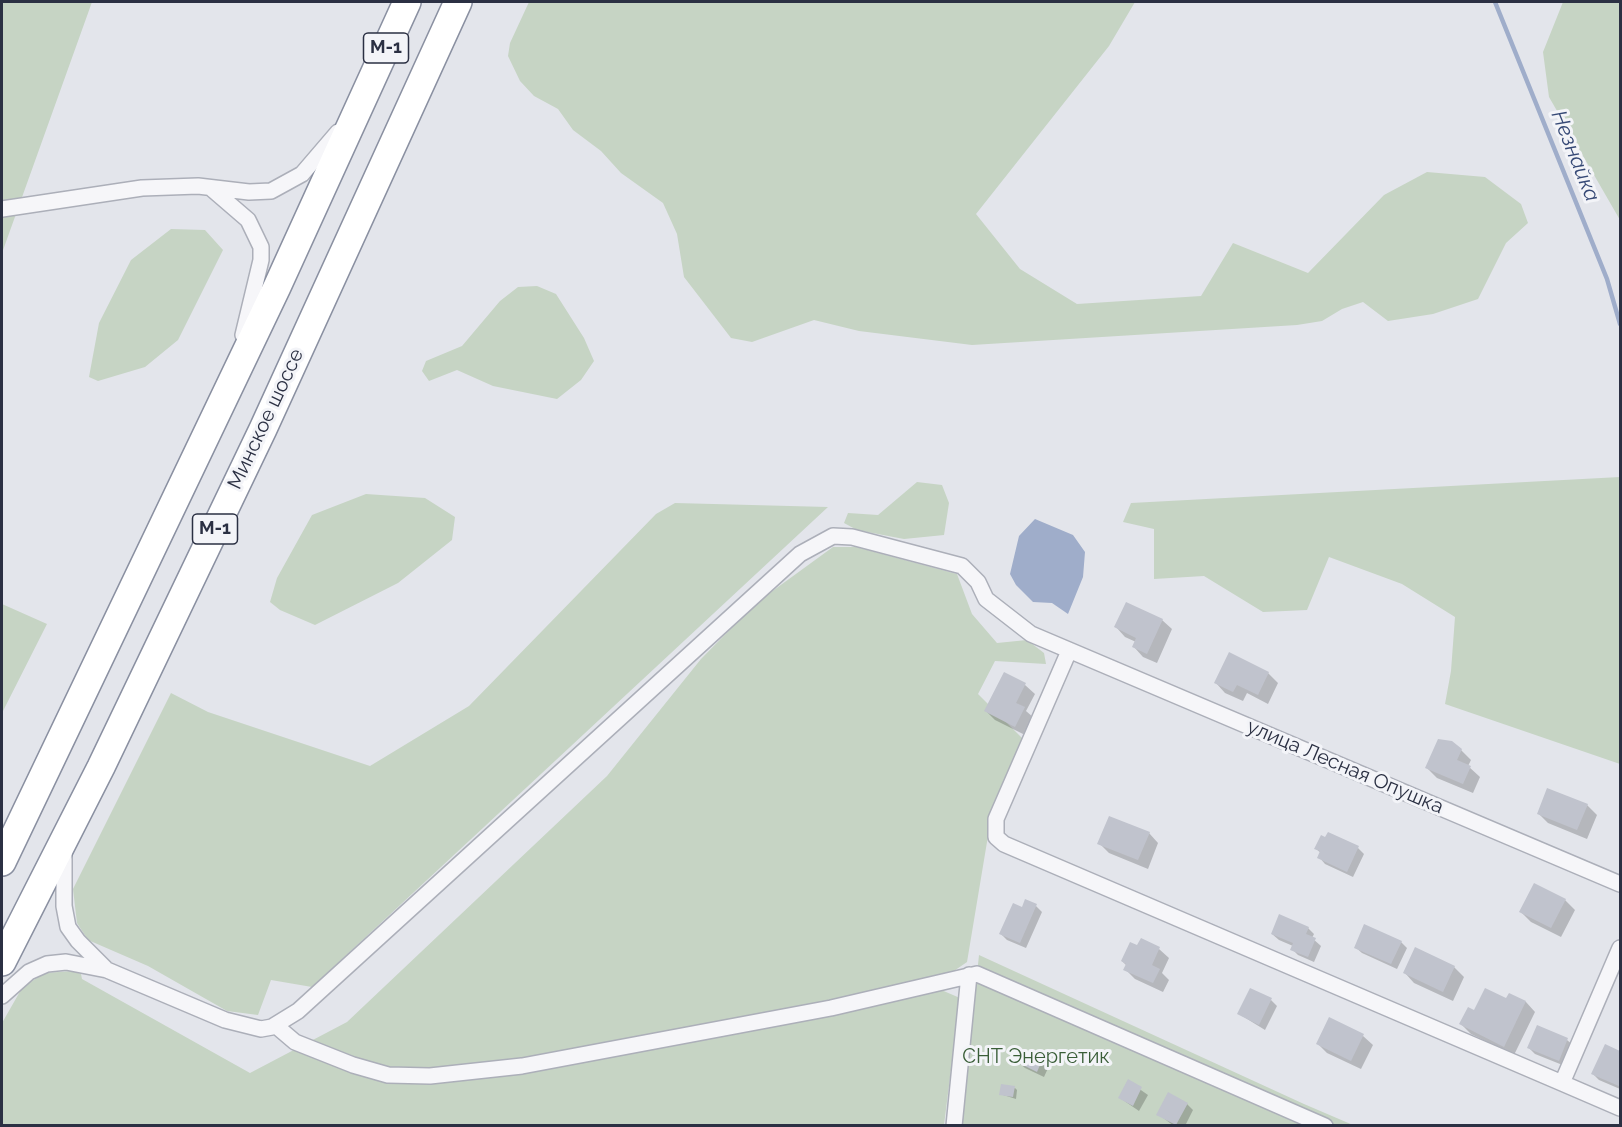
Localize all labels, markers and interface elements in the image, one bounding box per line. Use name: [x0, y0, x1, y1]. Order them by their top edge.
road number: М-1: [364, 33, 408, 63]
water label: Незнайка: [1545, 107, 1605, 205]
street label: Минское шоссе: [223, 345, 309, 493]
road number: М-1: [192, 514, 238, 544]
street label: улица Лесная Опушка: [1243, 715, 1447, 819]
park label: СНТ Энергетик: [962, 1045, 1110, 1069]

